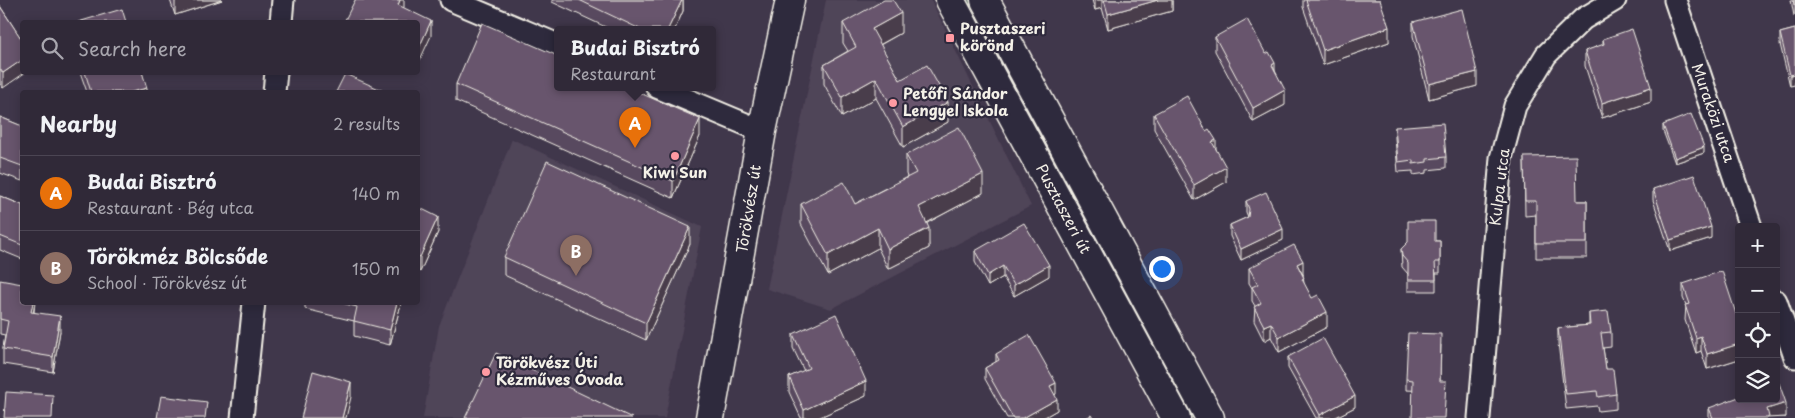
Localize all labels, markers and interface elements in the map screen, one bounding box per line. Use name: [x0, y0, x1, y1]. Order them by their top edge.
place label: Pusztaszeri körönd: [960, 16, 1046, 56]
search box: [20, 20, 420, 75]
popup: [554, 26, 716, 91]
marker: Pusztaszeri körönd: [944, 32, 956, 44]
text: Budai Bisztró: [570, 33, 700, 61]
icon: search: [38, 34, 66, 62]
text: Search here: [78, 34, 187, 62]
street label: Muraközi utca: [1687, 60, 1742, 166]
text: Restaurant: [570, 61, 656, 85]
place label: Petőfi Sándor Lengyel Iskola: [903, 81, 1008, 121]
marker: Petőfi Sándor Lengyel Iskola: [887, 97, 899, 109]
text: Nearby: [40, 107, 117, 139]
pin: A: [619, 107, 651, 148]
text: 2 results: [333, 111, 400, 135]
street label: Kulpa utca: [1482, 146, 1515, 227]
marker: Kiwi Sun: [669, 150, 681, 162]
street label: Pusztaszeri út: [1031, 159, 1098, 257]
place label: Kiwi Sun: [643, 160, 707, 183]
street label: Törökvész út: [729, 163, 766, 255]
text: Budai Bisztró: [87, 167, 216, 195]
text: A: [50, 181, 62, 205]
text: 140 m: [352, 181, 400, 205]
text: Restaurant · Bég utca: [87, 195, 254, 219]
map controls: [1735, 223, 1780, 403]
button: +: [1735, 223, 1780, 268]
pin: B: [560, 235, 592, 276]
text: Törökméz Bölcsőde: [87, 242, 268, 270]
text: B: [51, 256, 61, 280]
text: 150 m: [352, 256, 400, 280]
your location: [1149, 256, 1175, 282]
button: −: [1735, 268, 1780, 313]
text: School · Törökvész út: [87, 270, 247, 294]
button: locate: [1735, 313, 1780, 358]
place label: Törökvész Úti Kézműves Óvoda: [496, 350, 623, 390]
button: layers: [1735, 358, 1780, 403]
marker: Törökvész Úti Kézműves Óvoda: [480, 366, 492, 378]

